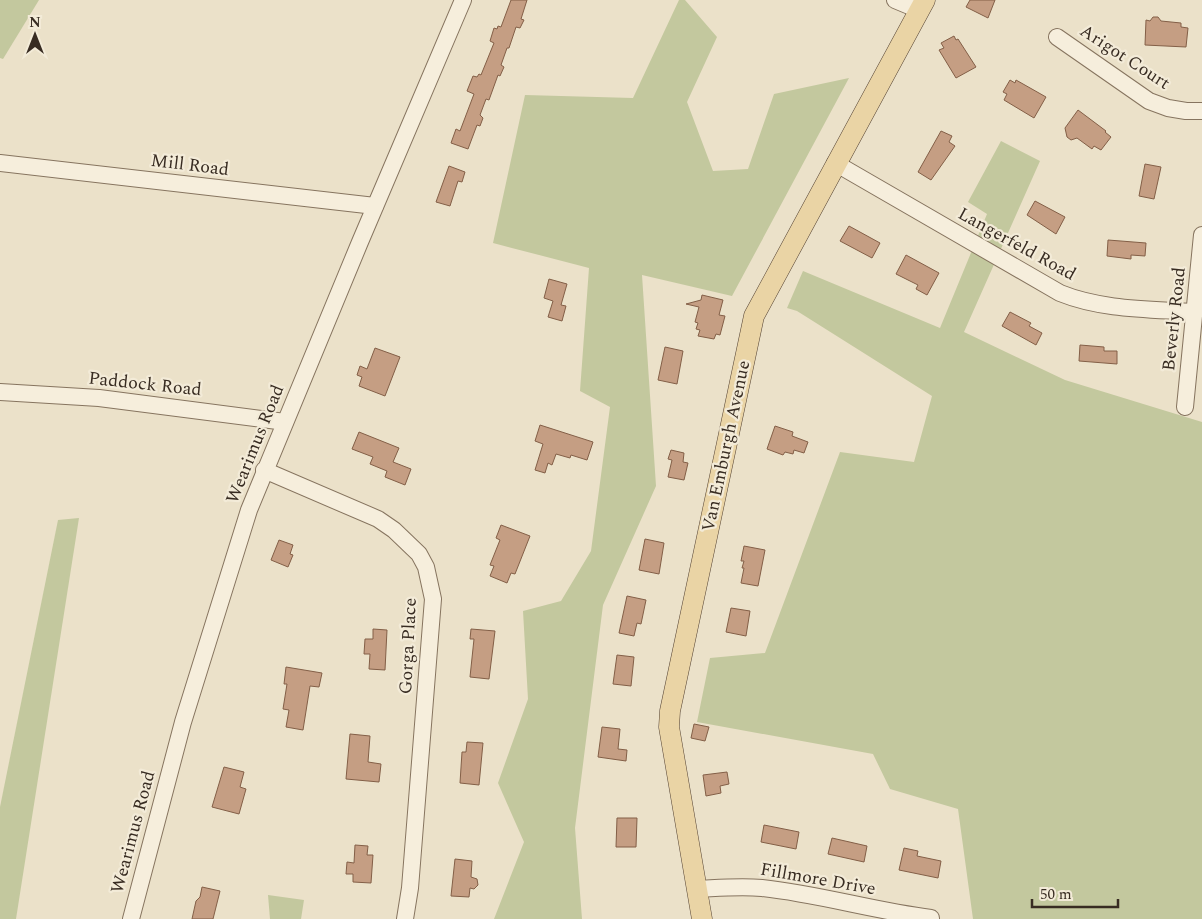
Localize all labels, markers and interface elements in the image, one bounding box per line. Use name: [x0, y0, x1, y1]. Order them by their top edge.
north arrow: [10, 10, 60, 60]
text: N: [29, 12, 41, 33]
street label: Arigot Court: [1074, 18, 1176, 96]
street label: Mill Road: [149, 147, 231, 183]
street label: Langerfeld Road: [953, 200, 1081, 288]
street label: Beverly Road: [1155, 266, 1193, 372]
street label: Van Emburgh Avenue: [695, 358, 757, 534]
street label: Paddock Road: [87, 365, 203, 403]
street label: Wearimus Road: [219, 380, 291, 508]
street label: Gorga Place: [392, 597, 424, 695]
street label: Wearimus Road: [104, 768, 162, 896]
street label: Fillmore Drive: [758, 856, 878, 902]
scale bar: [1032, 876, 1118, 908]
text: 50 m: [1040, 883, 1072, 906]

